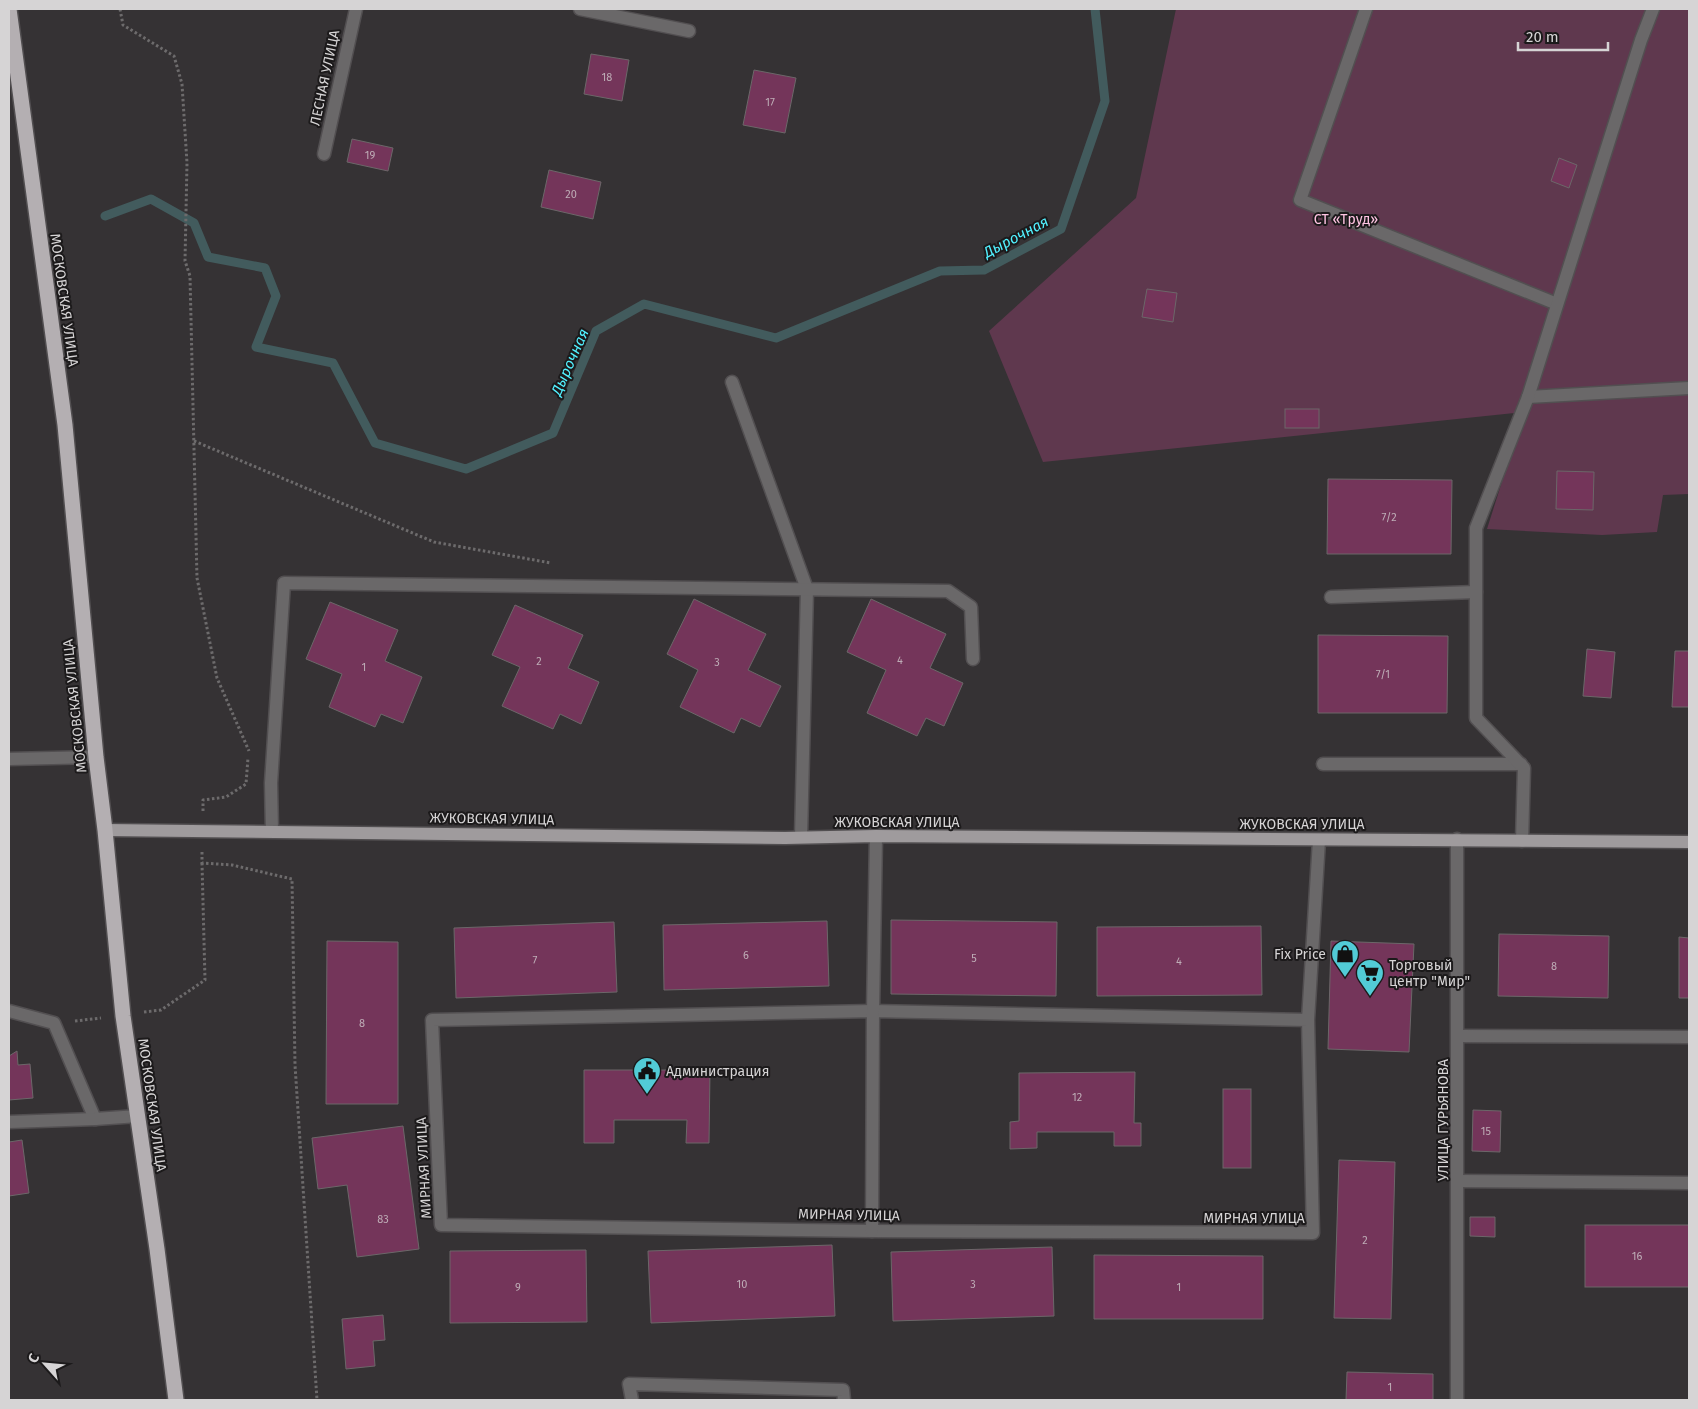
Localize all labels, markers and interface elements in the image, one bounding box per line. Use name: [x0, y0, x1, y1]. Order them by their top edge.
scale bar: [1518, 20, 1608, 52]
text: 20 m: [1526, 28, 1559, 46]
street label: ЛЕСНАЯ УЛИЦА: [307, 29, 343, 127]
house number: 18: [602, 71, 612, 84]
house number: 17: [765, 96, 775, 109]
house number: 19: [365, 149, 375, 162]
house number: 20: [565, 188, 577, 201]
park label: СТ «Труд»: [1314, 211, 1378, 228]
water label: Дырочная: [980, 212, 1052, 262]
street label: МОСКОВСКАЯ УЛИЦА: [46, 232, 82, 368]
water label: Дырочная: [547, 326, 593, 399]
house number: 7/2: [1381, 511, 1397, 524]
street label: МОСКОВСКАЯ УЛИЦА: [60, 638, 90, 774]
house number: 4: [897, 654, 903, 667]
house number: 2: [536, 655, 542, 668]
house number: 3: [714, 656, 720, 669]
house number: 1: [362, 661, 366, 674]
house number: 7/1: [1376, 668, 1390, 681]
street label: ЖУКОВСКАЯ УЛИЦА: [429, 809, 555, 829]
street label: ЖУКОВСКАЯ УЛИЦА: [835, 814, 959, 831]
street label: ЖУКОВСКАЯ УЛИЦА: [1240, 816, 1364, 833]
shop icon: Fix Price: [1330, 939, 1360, 978]
place label: Fix Price: [1274, 946, 1326, 963]
house number: 6: [743, 949, 749, 962]
house number: 5: [971, 952, 977, 965]
house number: 7: [533, 954, 538, 967]
house number: 4: [1176, 955, 1182, 968]
place label: Торговый центр "Мир": [1389, 957, 1470, 990]
supermarket icon: Торговый центр "Мир": [1355, 958, 1385, 997]
house number: 8: [1551, 960, 1557, 973]
house number: 8: [359, 1017, 365, 1030]
street label: МОСКОВСКАЯ УЛИЦА: [134, 1037, 170, 1173]
public building icon: Администрация: [632, 1056, 662, 1095]
street label: УЛИЦА ГУРЬЯНОВА: [1435, 1059, 1452, 1181]
place label: Администрация: [666, 1063, 770, 1080]
house number: 12: [1072, 1091, 1082, 1104]
street label: МИРНАЯ УЛИЦА: [413, 1117, 435, 1219]
house number: 15: [1481, 1125, 1492, 1138]
street label: МИРНАЯ УЛИЦА: [798, 1206, 900, 1224]
street label: МИРНАЯ УЛИЦА: [1203, 1210, 1305, 1227]
house number: 83: [377, 1213, 389, 1226]
house number: 2: [1362, 1234, 1368, 1247]
house number: 16: [1632, 1250, 1642, 1263]
house number: 10: [737, 1278, 747, 1291]
house number: 3: [970, 1278, 976, 1291]
house number: 9: [515, 1281, 521, 1294]
house number: 1: [1177, 1281, 1181, 1294]
north arrow: [20, 1339, 70, 1389]
text: С: [24, 1351, 43, 1366]
house number: 1: [1388, 1381, 1392, 1394]

